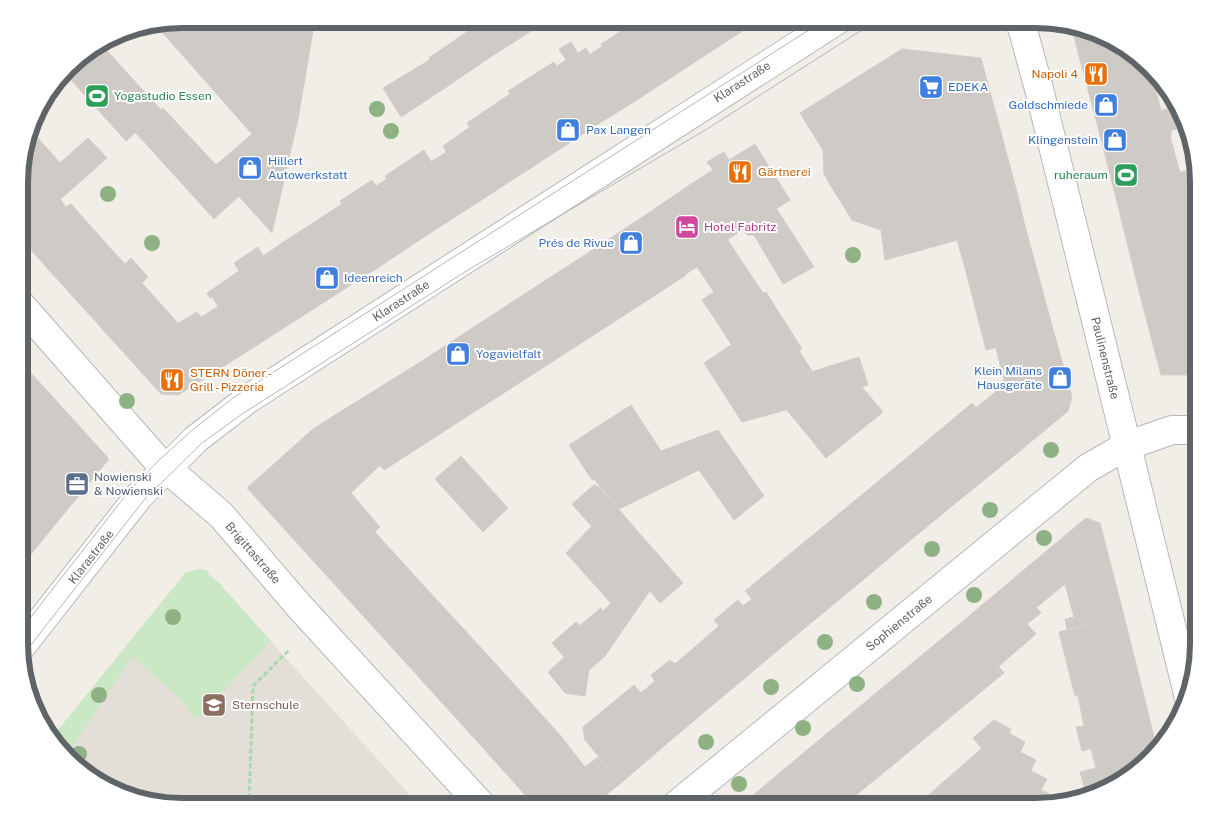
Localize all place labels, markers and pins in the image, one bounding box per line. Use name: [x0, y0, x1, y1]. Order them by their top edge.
restaurant icon: Napoli 4: [1083, 61, 1109, 87]
place label: Napoli 4: [1031, 67, 1078, 81]
supermarket icon: EDEKA: [918, 74, 944, 100]
place label: EDEKA: [948, 80, 989, 94]
sports icon: Yogastudio Essen: [84, 83, 110, 109]
place label: Yogastudio Essen: [114, 89, 212, 103]
shop icon: Goldschmiede: [1093, 92, 1119, 118]
place label: Goldschmiede: [1008, 98, 1088, 112]
shop icon: Pax Langen: [555, 117, 581, 143]
place label: Pax Langen: [586, 123, 651, 137]
shop icon: Klingenstein: [1102, 127, 1128, 153]
place label: Klingenstein: [1028, 133, 1098, 147]
place label: Hillert Autowerkstatt: [268, 154, 348, 182]
shop icon: Hillert Autowerkstatt: [237, 155, 263, 181]
restaurant icon: Gärtnerei: [727, 159, 753, 185]
sports icon: ruheraum: [1113, 162, 1139, 188]
place label: Gärtnerei: [758, 165, 811, 179]
place label: ruheraum: [1054, 168, 1108, 182]
hotel icon: Hotel Fabritz: [674, 214, 700, 240]
place label: Hotel Fabritz: [704, 220, 777, 234]
shop icon: Prés de Rivue: [618, 230, 644, 256]
place label: Prés de Rivue: [539, 236, 614, 250]
shop icon: Ideenreich: [314, 265, 340, 291]
place label: Ideenreich: [344, 271, 403, 285]
shop icon: Yogavielfalt: [445, 341, 471, 367]
place label: Yogavielfalt: [476, 347, 542, 361]
place label: Klein Milans Hausgeräte: [974, 364, 1042, 392]
shop icon: Klein Milans Hausgeräte: [1047, 365, 1073, 391]
place label: STERN Döner - Grill - Pizzeria: [190, 366, 272, 394]
restaurant icon: STERN Döner - Grill - Pizzeria: [159, 367, 185, 393]
place label: Nowienski & Nowienski: [94, 470, 163, 498]
office icon: Nowienski & Nowienski: [64, 471, 90, 497]
school or university icon: Sternschule: [201, 692, 227, 718]
place label: Sternschule: [232, 698, 299, 712]

